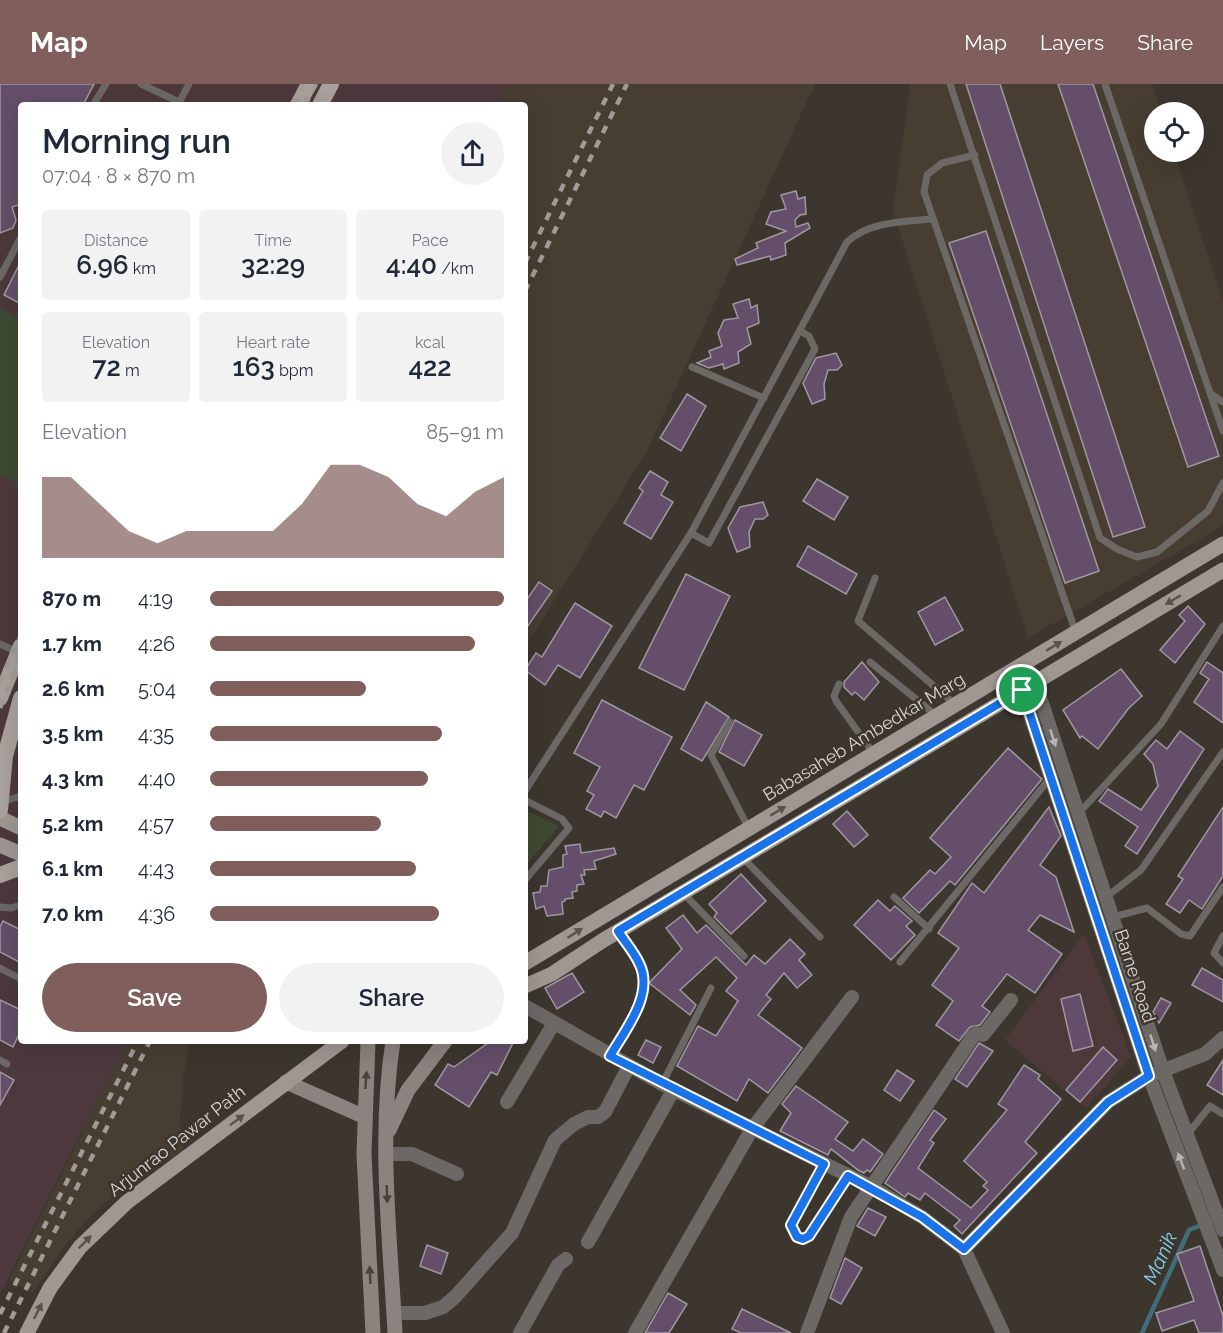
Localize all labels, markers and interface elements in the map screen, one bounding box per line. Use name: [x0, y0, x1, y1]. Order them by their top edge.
text: Map: [30, 26, 88, 59]
text: Map: [964, 30, 1007, 55]
text: Layers: [1040, 30, 1104, 55]
text: Share: [1137, 30, 1193, 55]
map controls: [1144, 102, 1204, 162]
button: locate: [1144, 102, 1204, 162]
text: Morning run: [42, 122, 231, 161]
button: share: [441, 122, 504, 185]
text: 07:04 · 8 × 870 m: [42, 164, 195, 188]
text: Distance: [84, 231, 148, 250]
text: Time: [254, 231, 292, 250]
text: Pace: [412, 231, 448, 250]
text: 6.96: [76, 250, 129, 280]
text: 32:29: [241, 250, 305, 280]
text: 4:40: [386, 250, 437, 280]
text: km: [129, 259, 156, 278]
text: /km: [437, 259, 474, 278]
text: Elevation: [82, 333, 150, 352]
text: Heart rate: [236, 333, 310, 352]
text: kcal: [415, 333, 445, 352]
text: 72: [92, 352, 121, 382]
text: 163: [233, 352, 275, 382]
text: 422: [408, 352, 452, 382]
text: m: [121, 361, 140, 380]
text: bpm: [275, 361, 313, 380]
text: Elevation: [42, 420, 127, 444]
text: 85–91 m: [426, 420, 504, 444]
text: 870 m: [42, 587, 101, 611]
text: 4:19: [138, 587, 173, 611]
one-way arrow: [1165, 594, 1181, 605]
text: 1.7 km: [42, 632, 102, 656]
text: 4:26: [138, 632, 175, 656]
one-way arrow: [1046, 641, 1062, 652]
pin: [996, 664, 1047, 715]
street label: Babasaheb Ambedkar Marg: [759, 668, 968, 805]
icon: arrive: [1005, 673, 1038, 706]
text: 2.6 km: [42, 677, 105, 701]
text: 5:04: [138, 677, 176, 701]
text: 3.5 km: [42, 722, 103, 746]
text: 4:35: [138, 722, 174, 746]
one-way arrow: [1049, 729, 1059, 747]
text: 4.3 km: [42, 767, 104, 791]
text: 4:40: [138, 767, 176, 791]
one-way arrow: [770, 805, 786, 816]
text: 5.2 km: [42, 812, 103, 836]
text: 4:57: [138, 812, 174, 836]
text: 6.1 km: [42, 857, 103, 881]
text: 4:43: [138, 857, 174, 881]
text: 7.0 km: [42, 902, 103, 926]
text: 4:36: [138, 902, 175, 926]
street label: Barne Road: [1111, 926, 1160, 1025]
one-way arrow: [567, 927, 583, 939]
button: Save: [42, 963, 267, 1032]
button: Share: [279, 963, 504, 1032]
one-way arrow: [1149, 1034, 1159, 1052]
one-way arrow: [361, 1070, 370, 1089]
street label: Arjunrao Pawar Path: [104, 1081, 249, 1201]
one-way arrow: [229, 1114, 244, 1126]
one-way arrow: [1176, 1152, 1185, 1170]
one-way arrow: [383, 1185, 392, 1204]
water label: Manik: [1138, 1228, 1182, 1288]
one-way arrow: [78, 1236, 92, 1250]
one-way arrow: [365, 1265, 374, 1284]
one-way arrow: [33, 1302, 43, 1319]

